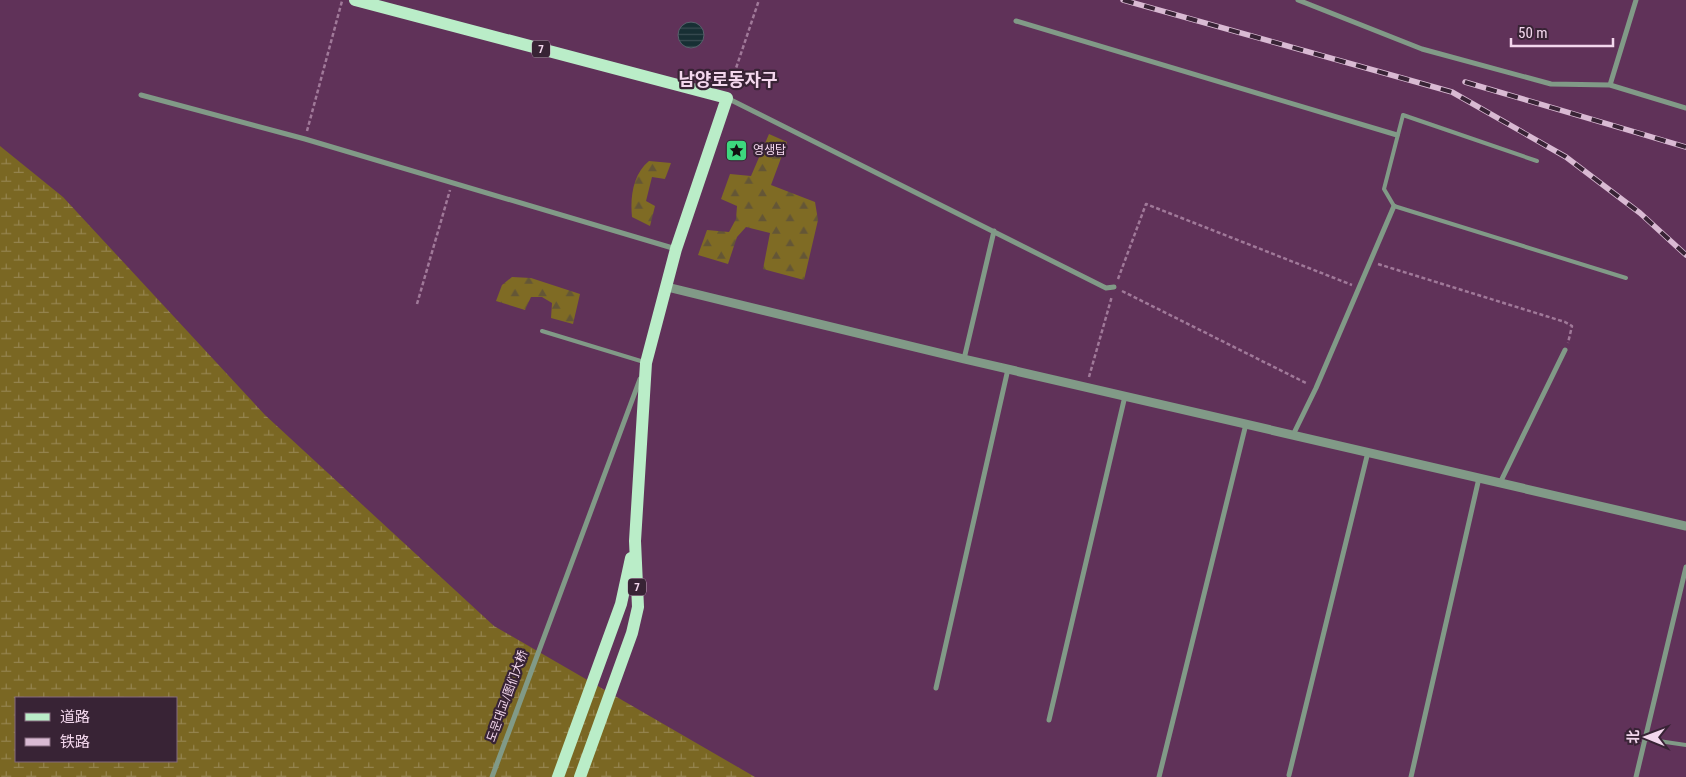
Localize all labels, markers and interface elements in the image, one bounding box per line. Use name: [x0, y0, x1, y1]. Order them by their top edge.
scale bar: [1511, 15, 1614, 47]
text: 50 m: [1518, 24, 1548, 42]
road number: 7: [532, 41, 550, 58]
district label: 남양로동자구: [678, 69, 778, 90]
place icon: 영생탑: [725, 138, 749, 162]
place label: 영생탑: [753, 143, 786, 157]
road number: 7: [628, 578, 646, 596]
street label: 도문대교/图们大桥: [484, 648, 530, 744]
legend: [15, 697, 178, 762]
text: 道路: [60, 708, 90, 726]
north arrow: [1621, 712, 1671, 762]
text: 北: [1625, 730, 1641, 744]
text: 铁路: [60, 733, 90, 751]

